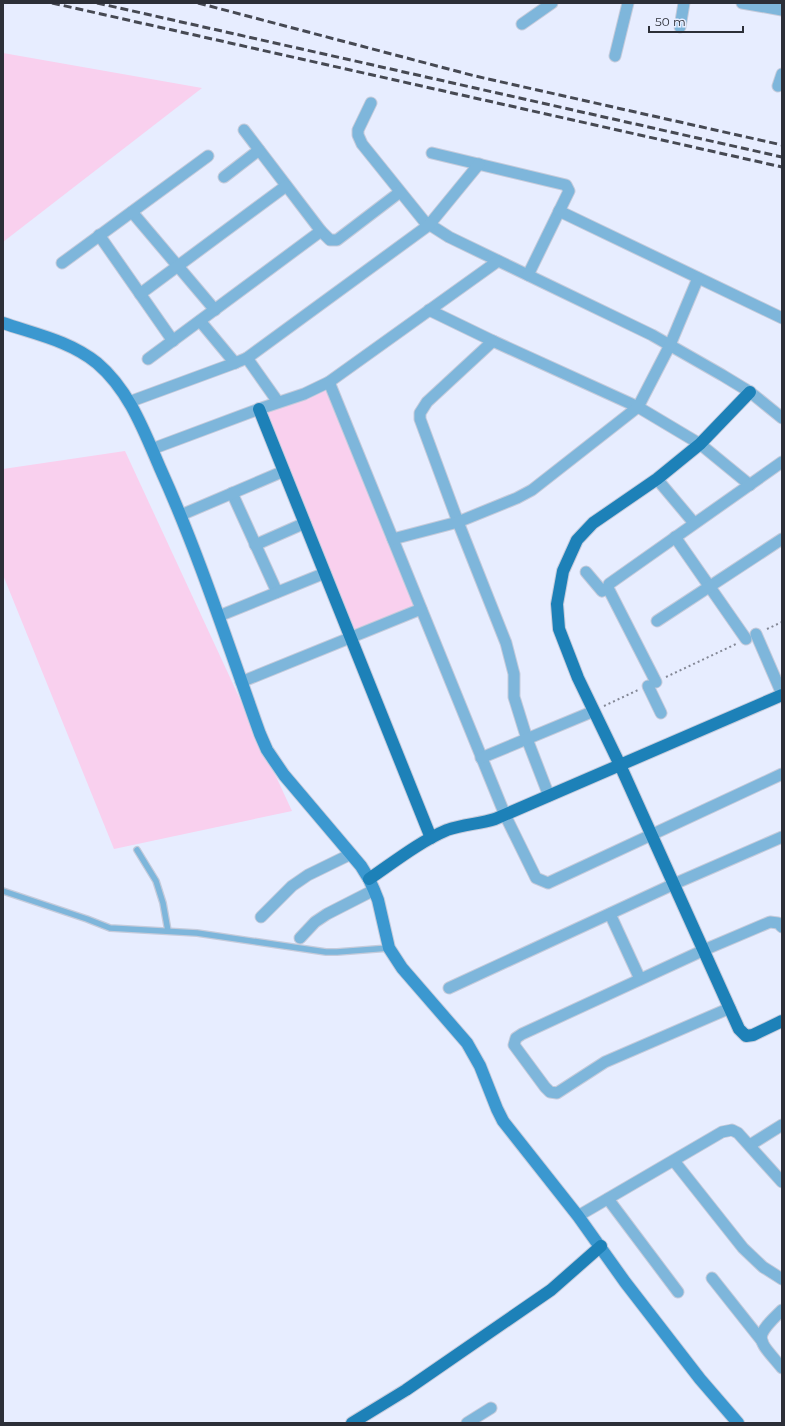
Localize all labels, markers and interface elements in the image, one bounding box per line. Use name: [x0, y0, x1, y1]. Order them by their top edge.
scale bar: [649, 8, 743, 34]
text: 50 m: [655, 14, 686, 29]

